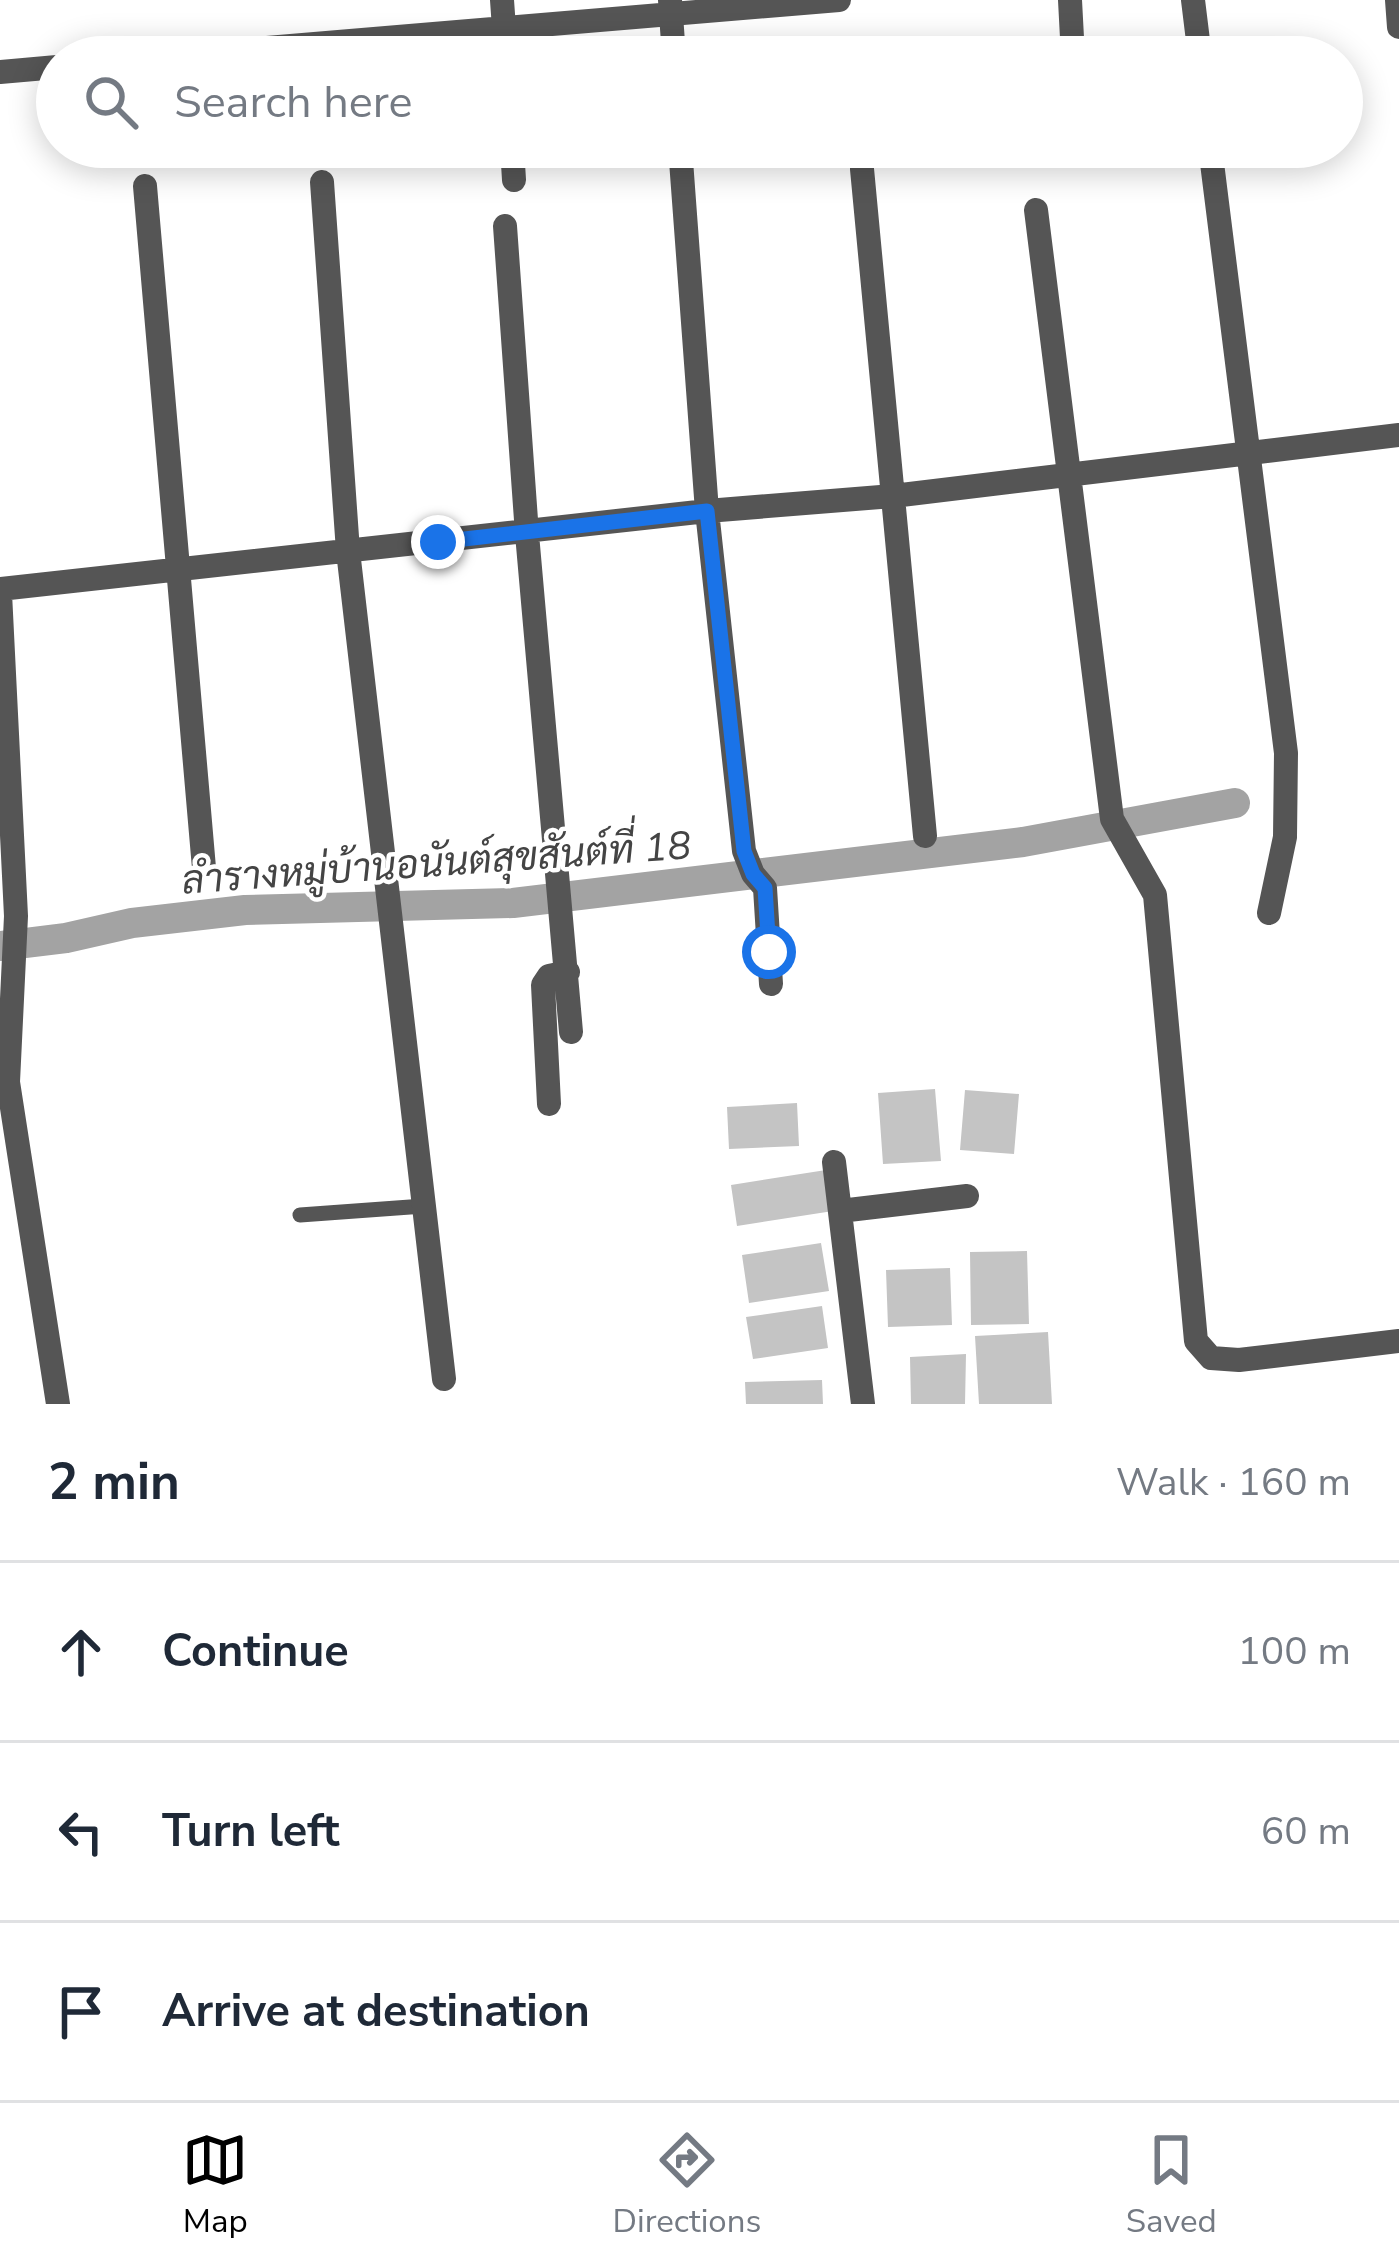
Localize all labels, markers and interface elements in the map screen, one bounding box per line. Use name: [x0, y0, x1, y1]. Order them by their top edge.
search box: [36, 36, 1363, 168]
icon: search: [78, 69, 144, 135]
text: Search here: [174, 72, 413, 133]
route end: [411, 515, 465, 569]
water label: ลำรางหมู่บ้านอนันต์สุขสันต์ที่ 18: [179, 811, 692, 908]
route start: [742, 925, 796, 979]
text: 2 min: [48, 1447, 180, 1517]
text: Walk · 160 m: [1116, 1456, 1351, 1509]
icon: ahead: [48, 1619, 114, 1685]
text: Continue: [162, 1621, 349, 1682]
text: 100 m: [1237, 1625, 1351, 1678]
icon: left: [48, 1799, 114, 1865]
text: Turn left: [162, 1801, 340, 1862]
text: 60 m: [1261, 1805, 1351, 1858]
icon: arrive: [48, 1979, 114, 2045]
text: Arrive at destination: [162, 1981, 590, 2042]
tab: Map: [182, 2127, 248, 2244]
tab: Directions: [613, 2127, 761, 2244]
tab: Saved: [1126, 2127, 1217, 2244]

